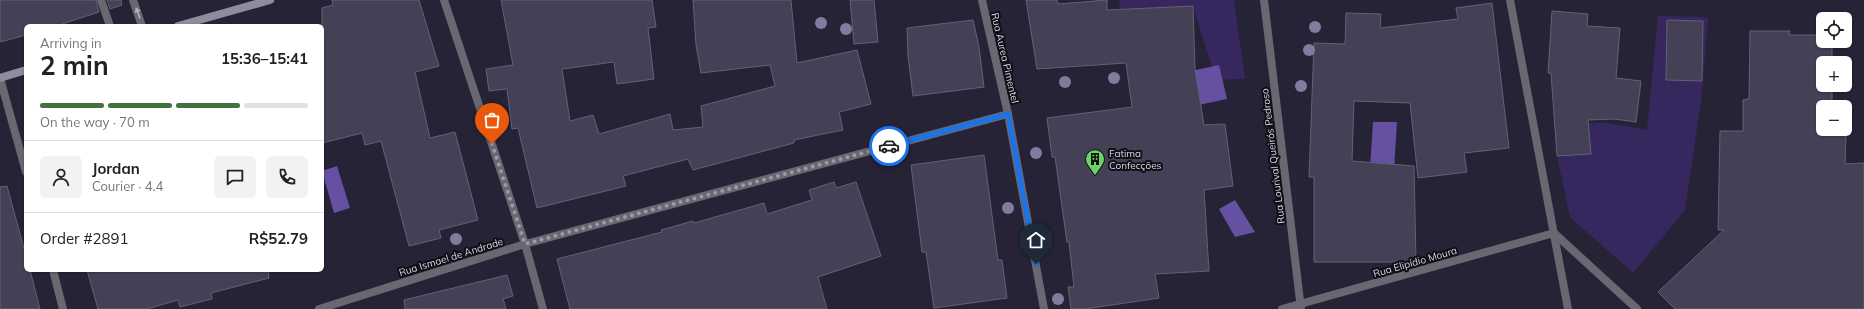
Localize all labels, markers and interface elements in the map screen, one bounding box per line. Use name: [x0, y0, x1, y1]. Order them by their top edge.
one-way arrow: [134, 7, 140, 19]
street label: Rua Aurea Pimentel: [988, 12, 1022, 104]
map controls: [1816, 12, 1852, 136]
button: locate: [1816, 12, 1852, 48]
text: Arriving in: [40, 35, 102, 51]
text: 2 min: [40, 49, 109, 82]
text: 15:36–15:41: [221, 49, 308, 68]
button: +: [1816, 56, 1852, 92]
street label: Rua Lourival Queirós Pedroso: [1258, 87, 1288, 224]
button: −: [1816, 100, 1852, 136]
pin: [475, 103, 509, 144]
icon: bag: [481, 109, 503, 131]
text: On the way · 70 m: [40, 114, 150, 130]
courier: [869, 126, 909, 166]
icon: car: [878, 135, 900, 157]
place label: Fatima Confecções: [1109, 147, 1162, 172]
building icon: Fatima Confecções: [1084, 148, 1106, 176]
button: person: [40, 156, 82, 198]
button: chat: [214, 156, 256, 198]
button: phone: [266, 156, 308, 198]
text: Jordan: [92, 159, 140, 178]
text: Courier · 4.4: [92, 178, 163, 194]
pin: [1019, 223, 1053, 264]
text: Order #2891: [40, 229, 128, 248]
text: R$52.79: [249, 229, 308, 248]
icon: home: [1025, 229, 1047, 251]
street label: Rua Ismael de Andrade: [397, 235, 505, 279]
street label: Rua Elipídio Moura: [1372, 244, 1458, 280]

